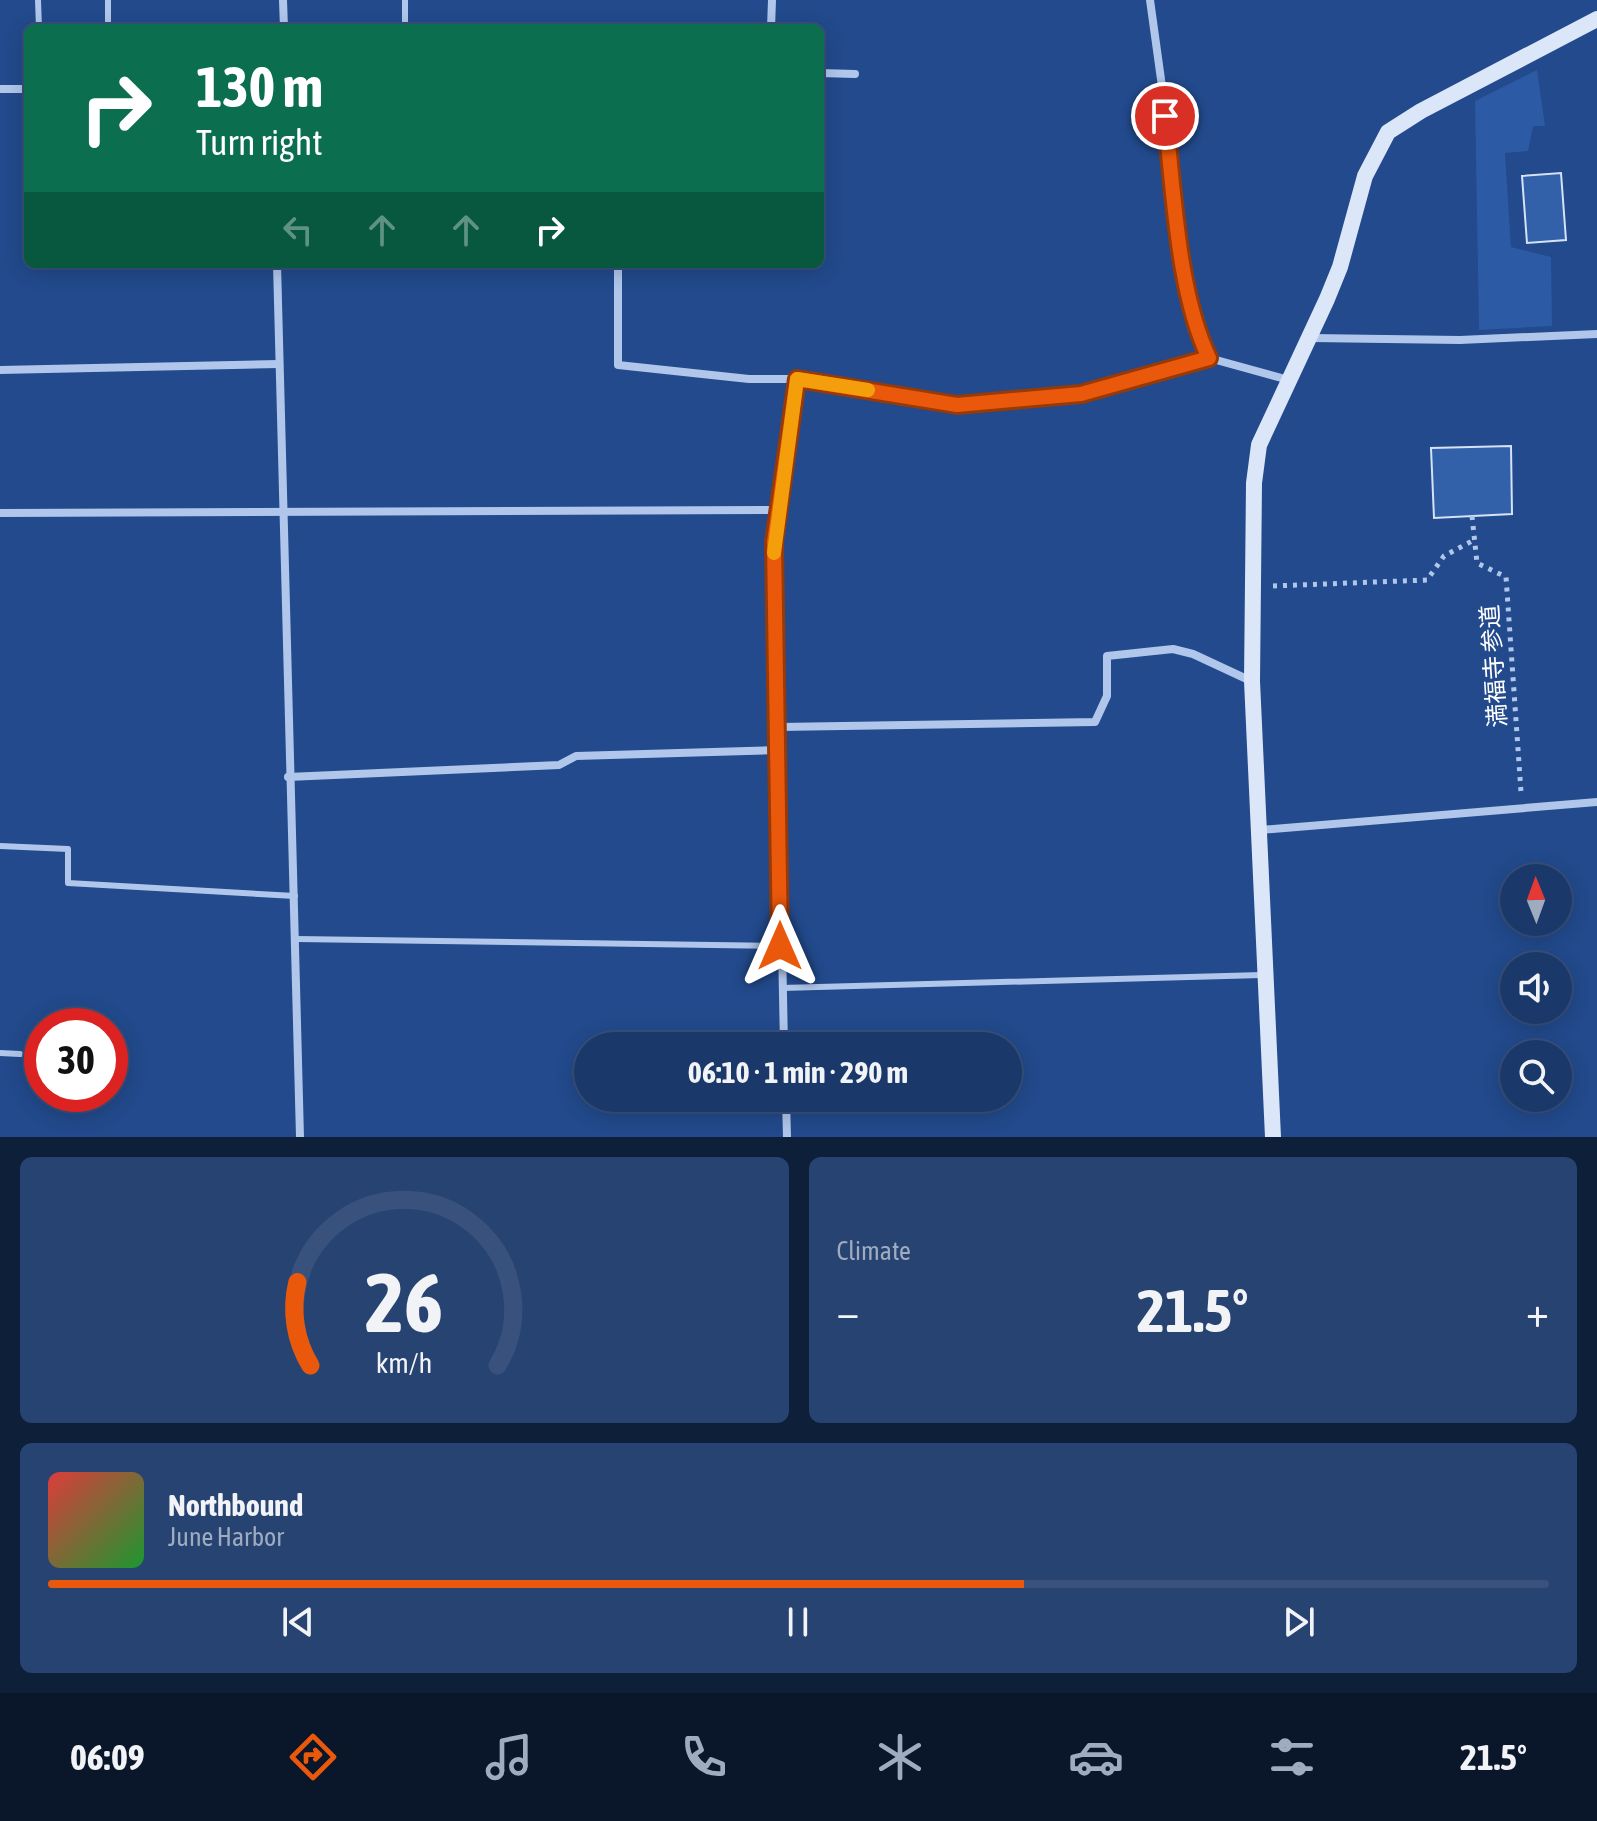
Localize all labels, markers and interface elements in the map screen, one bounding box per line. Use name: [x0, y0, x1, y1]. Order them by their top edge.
text: 130 m: [196, 55, 323, 119]
icon: right: [64, 56, 168, 160]
pin: [1131, 82, 1199, 150]
icon: arrive: [1143, 94, 1187, 138]
text: Turn right: [196, 121, 323, 163]
icon: left: [276, 208, 320, 252]
icon: ahead: [360, 208, 404, 252]
icon: ahead: [444, 208, 488, 252]
icon: right: [528, 208, 572, 252]
street label: 満福寺 参道: [1476, 604, 1511, 728]
north arrow: [1500, 864, 1572, 936]
map controls: [1500, 864, 1572, 1112]
position arrow: [738, 904, 822, 988]
button: sound: [1500, 952, 1572, 1024]
speed limit sign: 30: [24, 1008, 128, 1112]
button: search: [1500, 1040, 1572, 1112]
text: 06:10 · 1 min · 290 m: [688, 1055, 908, 1089]
text: Climate: [837, 1236, 911, 1266]
text: 26: [365, 1254, 443, 1350]
text: 21.5°: [1137, 1276, 1249, 1345]
text: −: [837, 1286, 859, 1336]
text: +: [1526, 1286, 1549, 1336]
text: km/h: [376, 1346, 433, 1379]
text: Northbound: [168, 1488, 303, 1522]
text: June Harbor: [168, 1522, 284, 1552]
icon: previous: [276, 1600, 320, 1644]
icon: pause: [776, 1600, 820, 1644]
icon: next: [1277, 1600, 1321, 1644]
icon: directions: [285, 1729, 341, 1785]
icon: music: [481, 1729, 537, 1785]
icon: phone: [676, 1729, 732, 1785]
icon: climate: [872, 1729, 928, 1785]
icon: car: [1068, 1729, 1124, 1785]
icon: filters: [1264, 1729, 1320, 1785]
text: 06:09: [70, 1736, 145, 1778]
text: 21.5°: [1460, 1736, 1527, 1778]

